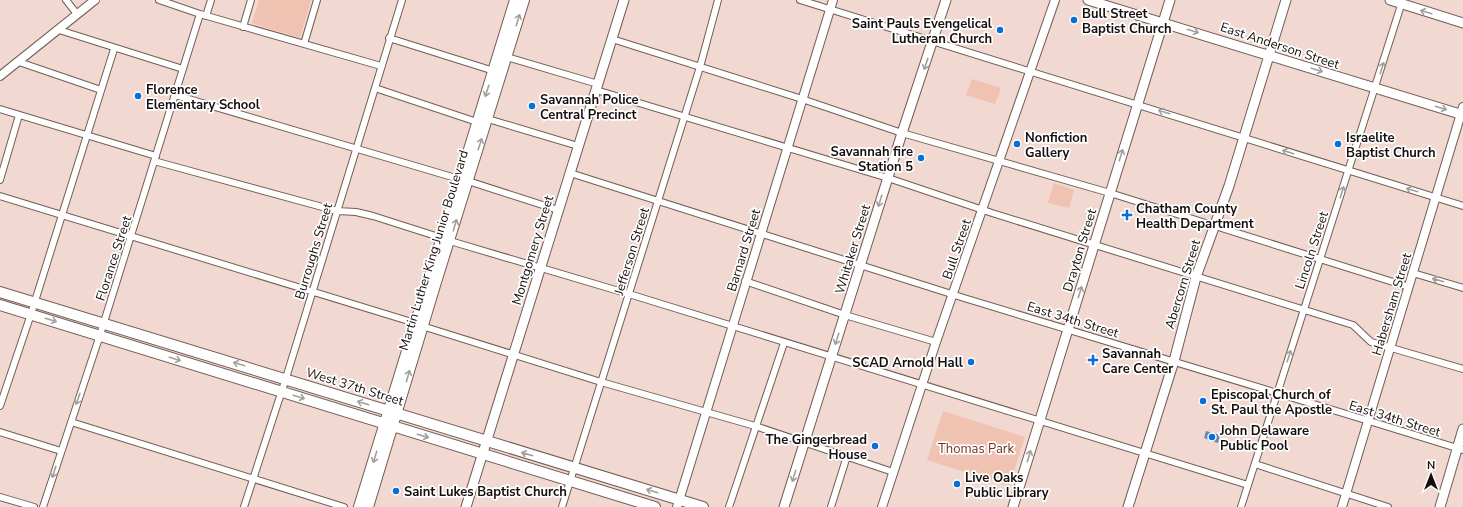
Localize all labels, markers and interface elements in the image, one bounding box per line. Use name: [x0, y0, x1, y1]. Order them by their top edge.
place label: Bull Street Baptist Church: [1082, 5, 1172, 38]
one-way arrow: [1421, 7, 1433, 15]
one-way arrow: [515, 14, 522, 27]
place label: Saint Pauls Evengelical Lutheran Church: [852, 15, 993, 48]
marker: Bull Street Baptist Church: [1069, 15, 1079, 25]
street label: East Anderson Street: [1218, 18, 1342, 74]
marker: Saint Pauls Evengelical Lutheran Church: [995, 25, 1005, 35]
one-way arrow: [1186, 28, 1199, 35]
one-way arrow: [922, 57, 929, 70]
one-way arrow: [1379, 62, 1386, 75]
one-way arrow: [1310, 67, 1323, 74]
place label: Florence Elementary School: [146, 81, 261, 114]
one-way arrow: [483, 85, 491, 97]
marker: Florence Elementary School: [133, 91, 143, 101]
place label: Savannah Police Central Precinct: [540, 91, 639, 124]
marker: Savannah Police Central Precinct: [527, 101, 537, 111]
one-way arrow: [1434, 105, 1447, 112]
one-way arrow: [1159, 108, 1171, 116]
place label: Nonfiction Gallery: [1025, 129, 1087, 162]
place label: Israelite Baptist Church: [1346, 129, 1436, 162]
one-way arrow: [477, 138, 484, 151]
marker: Nonfiction Gallery: [1012, 139, 1022, 149]
marker: Israelite Baptist Church: [1333, 139, 1343, 149]
place label: Savannah fire Station 5: [831, 143, 913, 176]
street label: Martin Luther King Junior Boulevard: [395, 148, 473, 353]
one-way arrow: [1282, 148, 1295, 155]
one-way arrow: [1118, 149, 1125, 162]
marker: Savannah fire Station 5: [916, 153, 926, 163]
one-way arrow: [1338, 186, 1346, 198]
one-way arrow: [1406, 186, 1419, 193]
street label: Montgomery Street: [508, 193, 558, 307]
one-way arrow: [876, 195, 884, 207]
street label: Burroughs Street: [291, 200, 337, 302]
place label: Chatham County Health Department: [1136, 200, 1255, 233]
street label: Whitaker Street: [831, 202, 875, 296]
street label: Jefferson Street: [610, 205, 654, 298]
street label: Barnard Street: [723, 206, 765, 294]
street label: Drayton Street: [1059, 206, 1101, 294]
marker: Chatham County Health Department: [1121, 209, 1133, 221]
street label: Lincoln Street: [1291, 209, 1333, 291]
street label: Florance Street: [92, 213, 136, 303]
street label: Bull Street: [938, 216, 976, 282]
one-way arrow: [452, 219, 459, 232]
street label: Abercorn Street: [1161, 237, 1205, 331]
street label: Habersham Street: [1368, 250, 1416, 358]
one-way arrow: [1432, 276, 1445, 283]
one-way arrow: [1077, 286, 1084, 299]
street label: East 34th Street: [1025, 297, 1121, 343]
one-way arrow: [44, 317, 57, 324]
one-way arrow: [833, 332, 840, 345]
place label: Savannah Care Center: [1102, 345, 1174, 378]
one-way arrow: [1286, 350, 1293, 363]
place label: SCAD Arnold Hall: [852, 354, 964, 372]
marker: Savannah Care Center: [1087, 354, 1099, 366]
one-way arrow: [168, 356, 181, 363]
marker: SCAD Arnold Hall: [966, 357, 976, 367]
one-way arrow: [233, 360, 246, 367]
street label: West 37th Street: [304, 364, 406, 410]
one-way arrow: [405, 370, 412, 383]
place label: Episcopal Church of St. Paul the Apostle: [1211, 386, 1332, 419]
one-way arrow: [74, 393, 82, 405]
one-way arrow: [292, 394, 305, 401]
marker: Episcopal Church of St. Paul the Apostle: [1198, 396, 1208, 406]
street label: East 34th Street: [1347, 396, 1443, 442]
one-way arrow: [357, 399, 370, 406]
place label: John Delaware Public Pool: [1219, 422, 1309, 455]
place label: The Gingerbread House: [766, 431, 867, 464]
marker: John Delaware Public Pool: [1207, 432, 1217, 442]
one-way arrow: [417, 433, 430, 440]
park label: Thomas Park: [938, 440, 1015, 458]
marker: The Gingerbread House: [870, 441, 880, 451]
one-way arrow: [371, 450, 378, 463]
one-way arrow: [521, 450, 534, 457]
one-way arrow: [1026, 450, 1033, 463]
north arrow: [1411, 455, 1451, 495]
text: N: [1427, 458, 1435, 473]
one-way arrow: [50, 465, 57, 478]
one-way arrow: [790, 469, 797, 482]
place label: Live Oaks Public Library: [965, 469, 1049, 502]
marker: Live Oaks Public Library: [952, 479, 962, 489]
place label: Saint Lukes Baptist Church: [404, 483, 567, 501]
marker: Saint Lukes Baptist Church: [391, 486, 401, 496]
one-way arrow: [646, 487, 659, 494]

